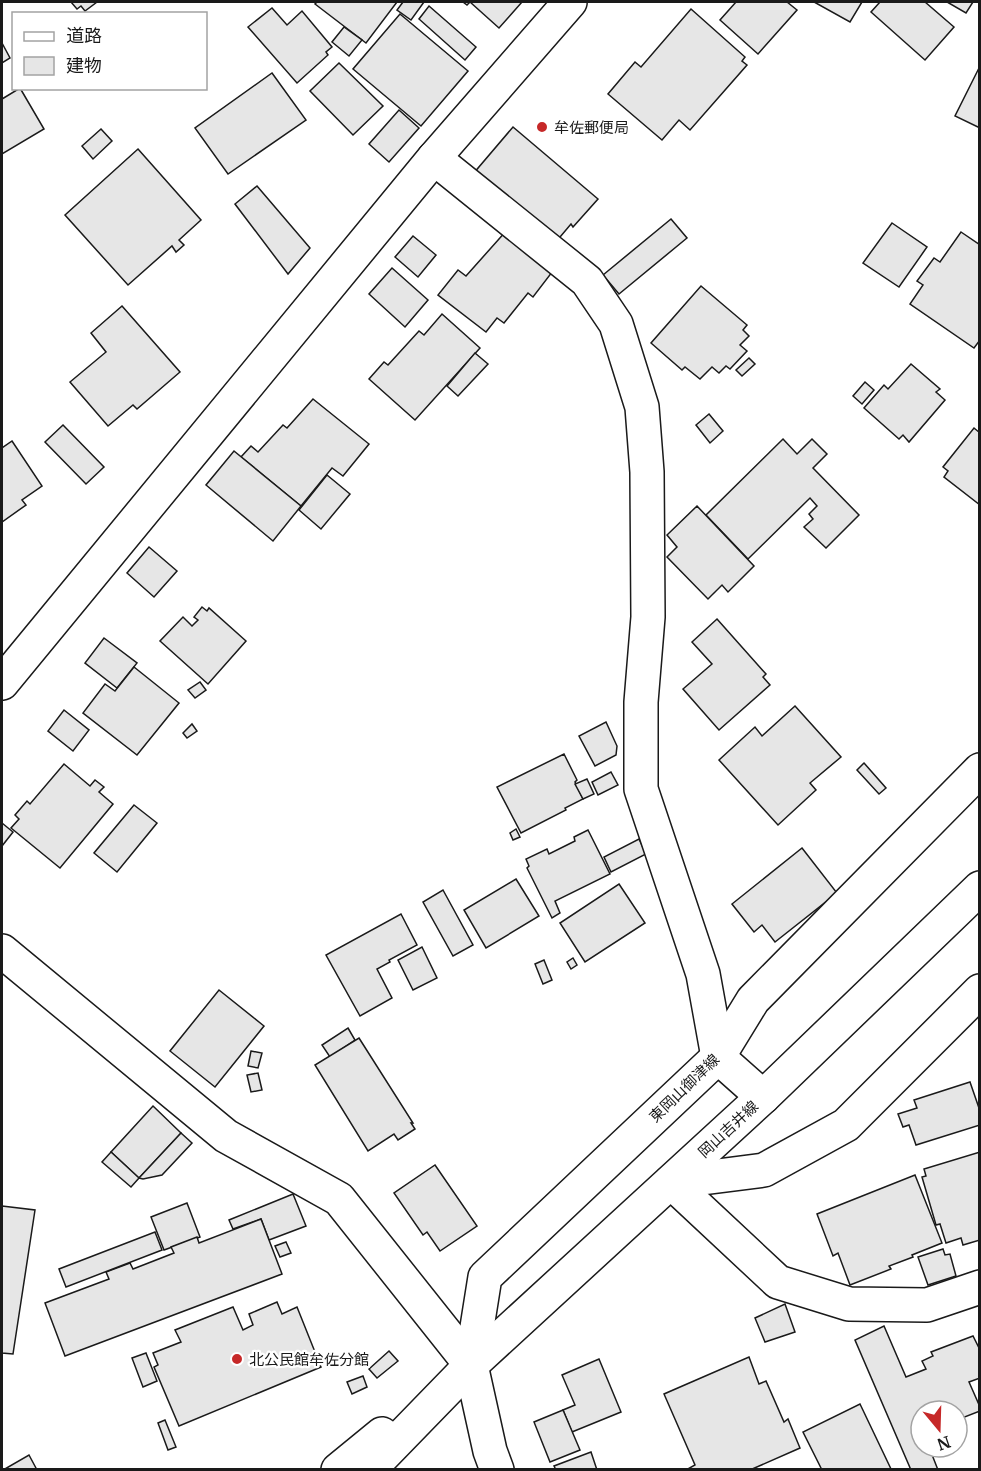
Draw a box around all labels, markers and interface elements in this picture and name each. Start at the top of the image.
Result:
legend [12,12,207,90]
text: 道路 [66,24,102,47]
text: 建物 [66,54,102,77]
place label: 牟佐郵便局 [554,118,629,137]
marker: 牟佐郵便局 [535,120,549,134]
street label: 東岡山御津線 [645,1050,723,1126]
street label: 岡山吉井線 [694,1096,762,1162]
place label: 北公民館牟佐分館 [249,1350,369,1369]
marker: 北公民館牟佐分館 [230,1352,244,1366]
north arrow [909,1399,969,1459]
text: N [934,1432,953,1455]

